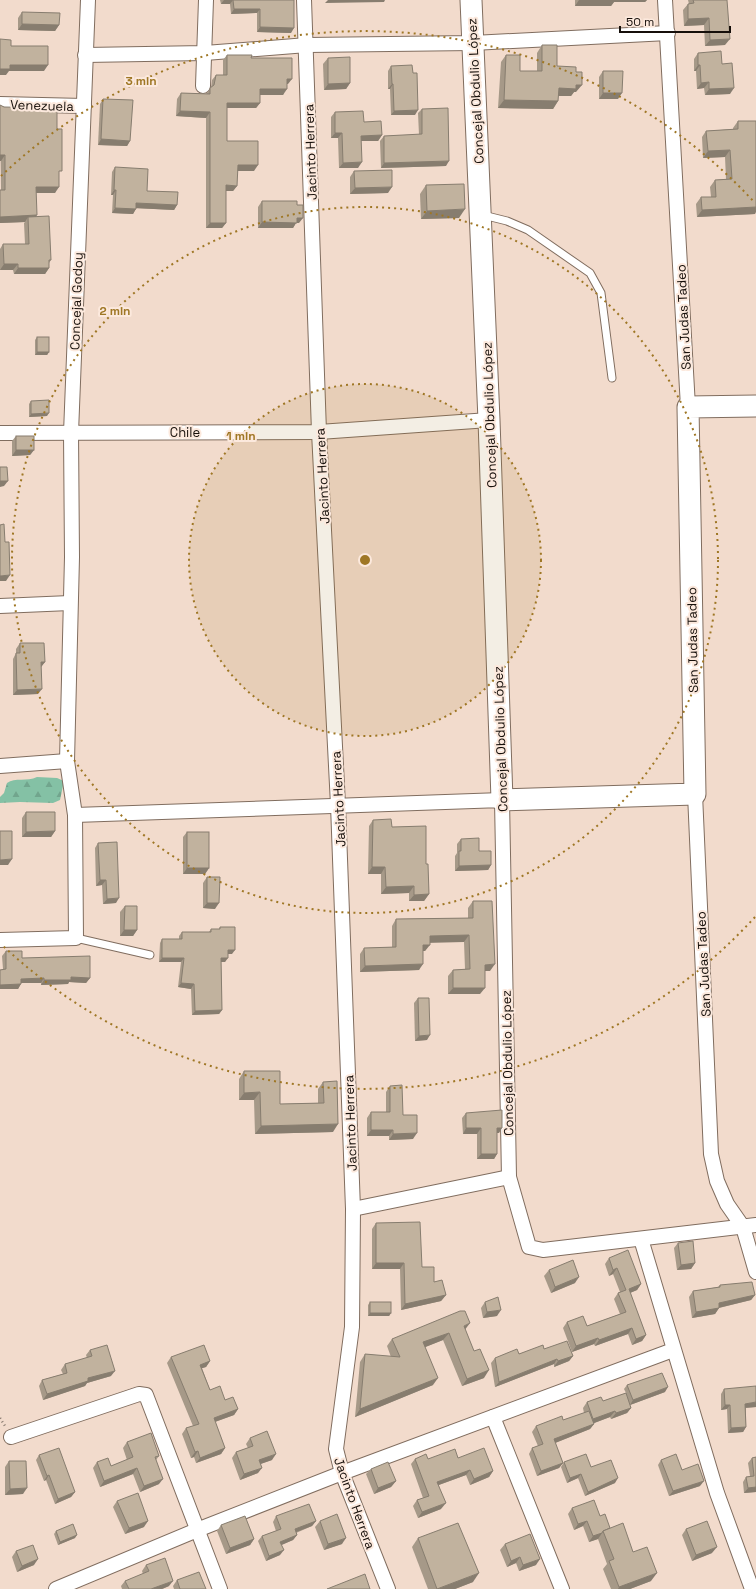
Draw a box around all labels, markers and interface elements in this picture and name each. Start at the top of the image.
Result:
scale bar [620,8,730,34]
text: 50 m [626,14,654,30]
street label: Concejal Obdulio López [463,17,488,164]
text: 3 min [125,73,157,89]
street label: Venezuela [10,96,75,115]
street label: Jacinto Herrera [300,103,321,200]
street label: Concejal Godoy [66,252,87,350]
street label: San Judas Tadeo [672,264,695,370]
text: 2 min [99,303,131,319]
street label: Concejal Obdulio López [478,342,501,488]
street label: Chile [170,424,200,441]
street label: Jacinto Herrera [311,427,334,524]
text: 1 min [226,428,256,444]
centre of rings [358,553,372,567]
street label: San Judas Tadeo [683,587,702,693]
street label: Concejal Obdulio López [489,666,512,812]
street label: Jacinto Herrera [327,750,350,847]
street label: San Judas Tadeo [692,911,715,1017]
street label: Concejal Obdulio López [498,990,517,1136]
street label: Jacinto Herrera [340,1074,361,1171]
street label: Jacinto Herrera [330,1455,379,1552]

